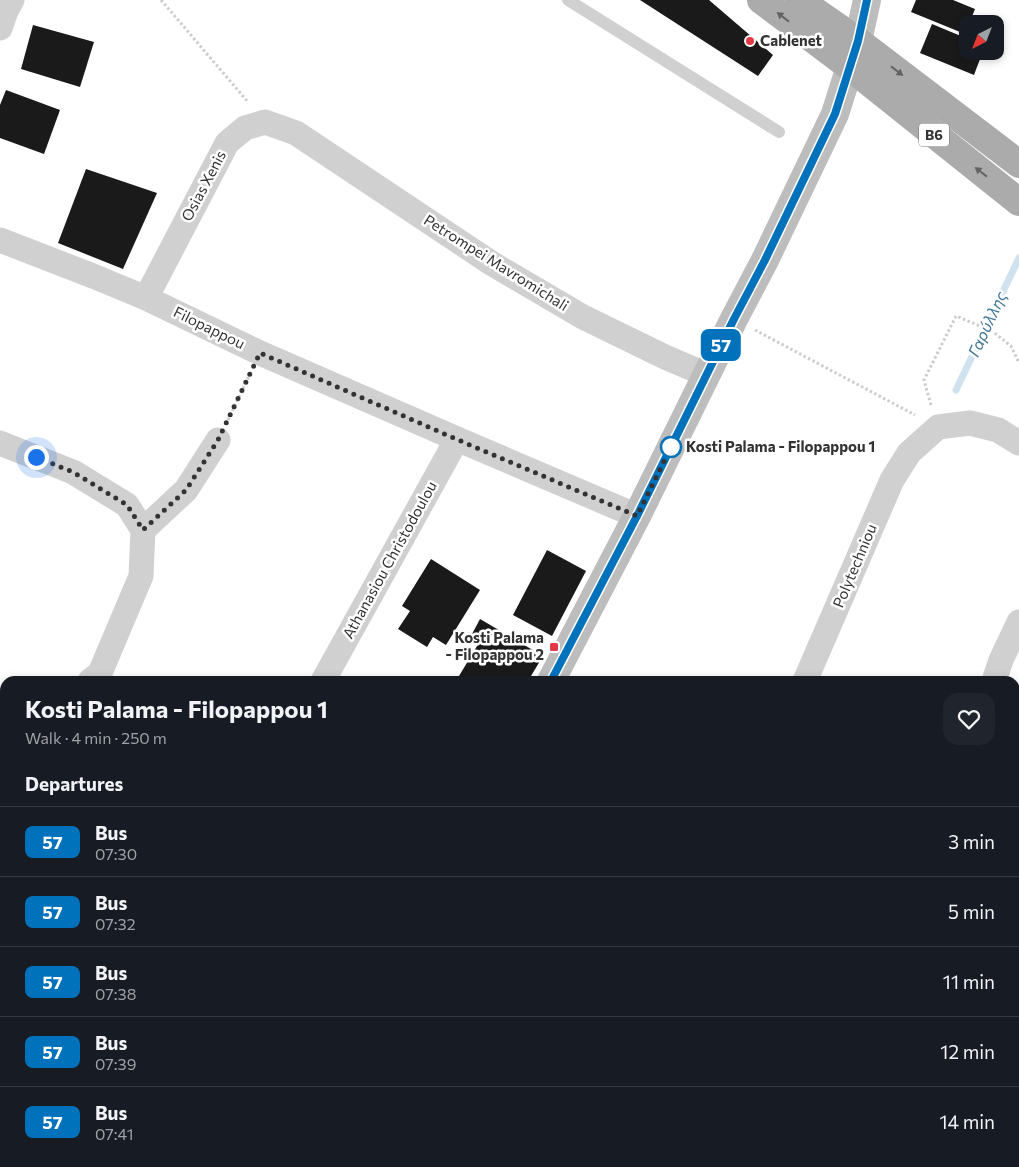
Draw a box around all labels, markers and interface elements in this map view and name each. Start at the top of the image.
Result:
one-way arrow [776,12,790,22]
north arrow [959,15,1004,60]
map controls [959,15,1004,60]
place label: Cablenet [760,31,822,49]
marker: Cablenet [744,35,756,47]
one-way arrow [890,65,903,76]
road number: B6 [919,124,949,146]
street label: Osias Xenis [177,147,229,224]
one-way arrow [975,166,988,177]
street label: Petrompei Mavromichali [421,210,572,314]
water label: Γαρύλλης [963,288,1010,359]
street label: Filopappou [171,302,248,352]
line badge: 57 [698,329,744,361]
text: 57 [711,334,731,356]
marker: Kosti Palama - Filopappou 1 [660,436,682,458]
place label: Kosti Palama - Filopappou 1 [686,437,875,455]
your location [24,445,49,470]
street label: Athanasiou Christodoulou [338,478,440,641]
street label: Polytechniou [828,521,880,610]
place label: Kosti Palama - Filopappou 2 [445,628,544,663]
marker: Kosti Palama - Filopappou 2 [548,641,560,653]
button: heart [943,693,995,745]
text: Kosti Palama - Filopappou 1 [25,694,328,723]
text: Walk · 4 min · 250 m [25,728,167,747]
text: Departures [25,772,123,795]
text: Bus [95,821,127,844]
text: 3 min [948,830,995,853]
text: 57 [42,831,63,853]
text: 07:30 [95,844,137,863]
text: Bus [95,891,127,914]
text: 5 min [948,900,995,923]
text: 57 [42,901,63,923]
text: 07:32 [95,914,136,933]
text: Bus [95,961,127,984]
text: 11 min [943,970,995,993]
text: 57 [42,971,63,993]
text: 07:38 [95,984,136,1003]
text: Bus [95,1031,127,1054]
text: 12 min [940,1040,995,1063]
text: 57 [42,1041,63,1063]
text: 07:39 [95,1054,136,1073]
text: Bus [95,1101,127,1124]
text: 14 min [939,1110,995,1133]
text: 57 [42,1111,63,1133]
text: 07:41 [95,1124,134,1143]

